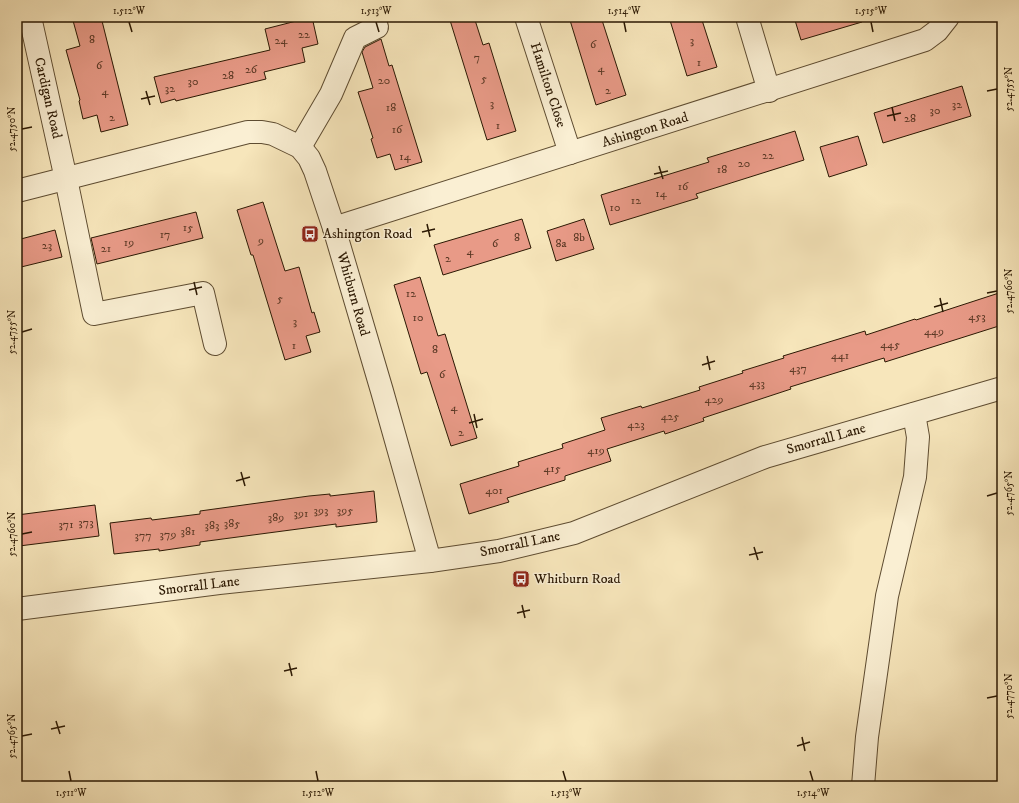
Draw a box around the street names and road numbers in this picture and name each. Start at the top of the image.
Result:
street label: Hamilton Close [526,40,570,130]
street label: Cardigan Road [30,55,66,141]
street label: Ashington Road [600,108,690,152]
street label: Whitburn Road [332,249,374,338]
street label: Smorrall Lane [784,419,868,459]
street label: Smorrall Lane [478,527,562,561]
street label: Smorrall Lane [157,572,241,600]

